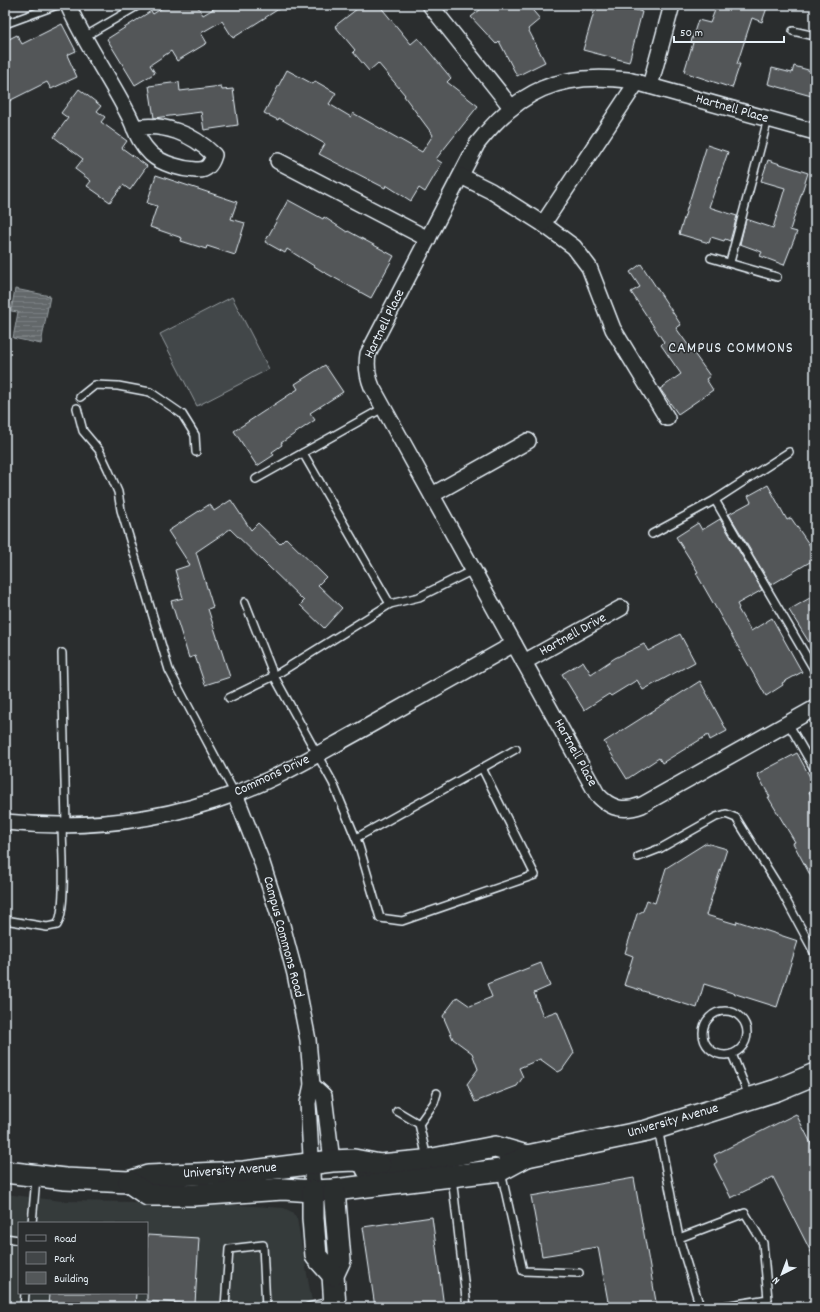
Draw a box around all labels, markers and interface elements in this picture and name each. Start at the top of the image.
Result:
scale bar [674,18,784,44]
text: 50 m [680,25,703,42]
street label: Hartnell Place [693,89,771,129]
street label: Hartnell Place [360,286,410,362]
district label: CAMPUS COMMONS [668,337,794,360]
street label: Hartnell Drive [536,608,610,662]
street label: Hartnell Place [548,716,602,790]
street label: Commons Drive [231,750,313,802]
street label: Campus Commons Road [257,874,309,1000]
street label: University Avenue [625,1098,721,1144]
street label: University Avenue [183,1158,277,1184]
legend [18,1222,148,1294]
text: Road [54,1231,76,1248]
text: Park [54,1251,75,1268]
north arrow [762,1254,802,1294]
text: Building [54,1271,89,1288]
text: N [769,1272,784,1288]

